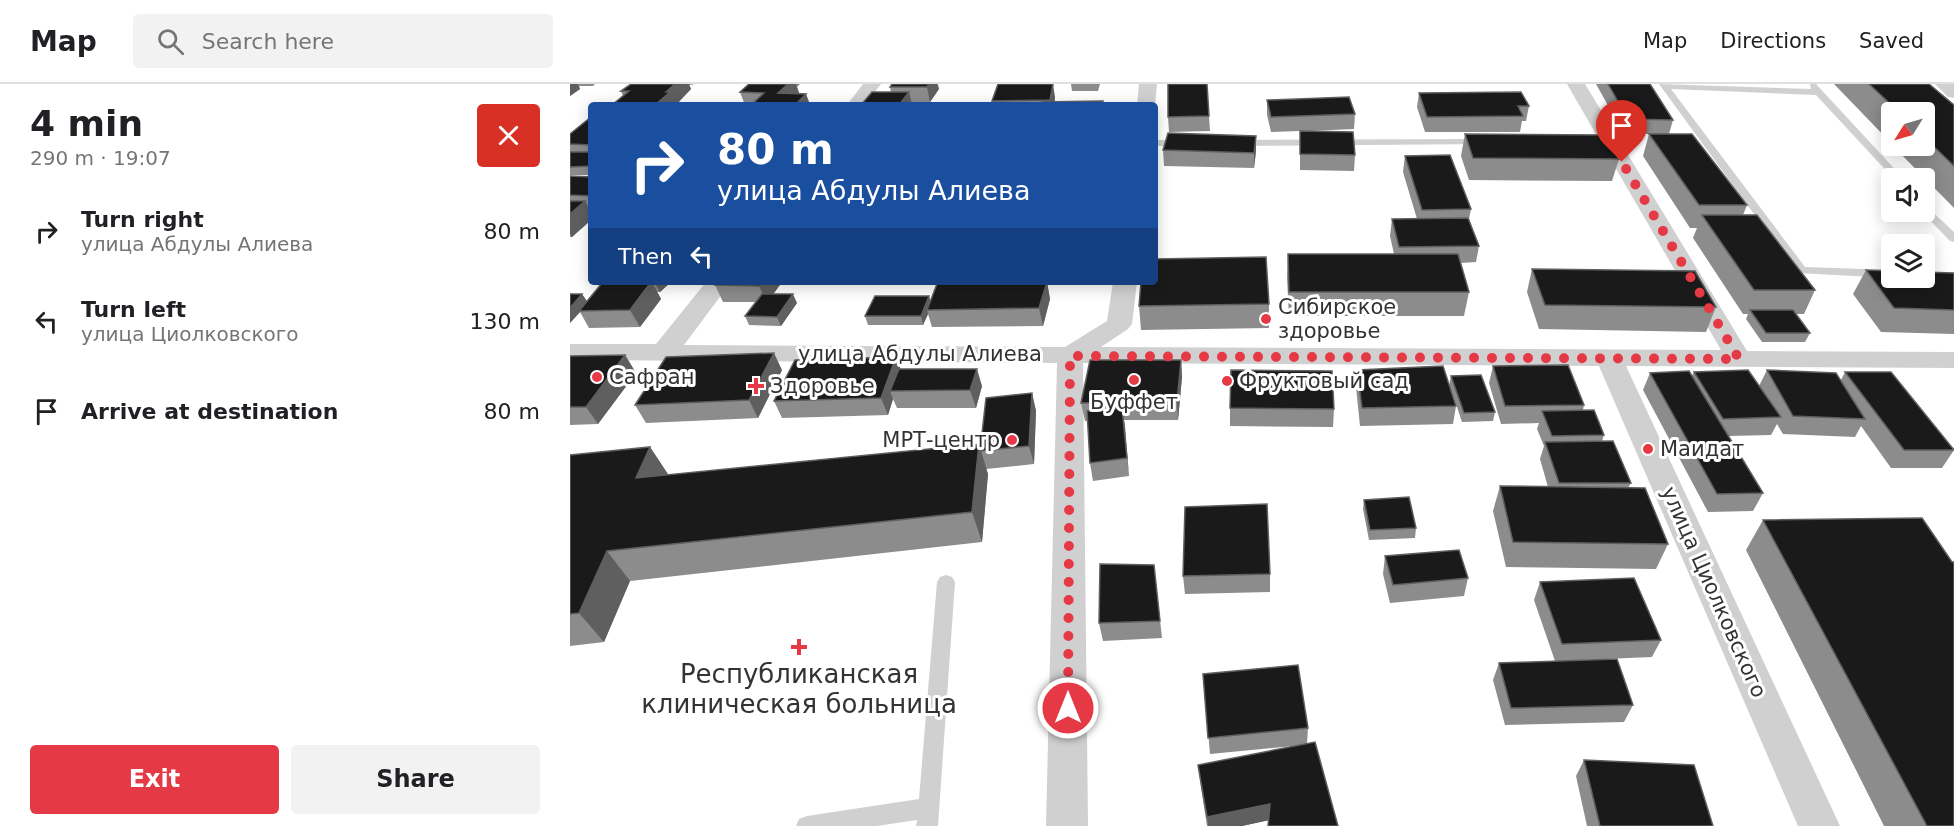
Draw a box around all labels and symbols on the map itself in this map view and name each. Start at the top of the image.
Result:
pin [1596,100,1647,162]
north arrow [1881,102,1935,156]
place label: Сибирское здоровье [1278,295,1396,343]
marker: Сибирское здоровье [1259,312,1273,326]
street label: улица Абдулы Алиева [798,342,1042,366]
place label: Сафран [609,365,694,389]
place label: Фруктовый сад [1239,369,1409,393]
marker: Сафран [590,370,604,384]
marker: Буффет [1127,373,1141,387]
place label: Здоровье [770,374,875,398]
marker: Фруктовый сад [1220,374,1234,388]
marker: Здоровье [747,377,765,395]
place label: Буффет [1090,390,1178,414]
place label: МРТ-центр [882,428,1000,452]
marker: МРТ-центр [1005,433,1019,447]
place label: Маидат [1660,437,1744,461]
marker: Маидат [1641,442,1655,456]
street label: улица Циолковского [1657,483,1771,701]
marker: Республиканская клиническая больница [790,638,808,656]
place label: Республиканская клиническая больница [641,659,957,719]
position arrow [1036,676,1100,740]

